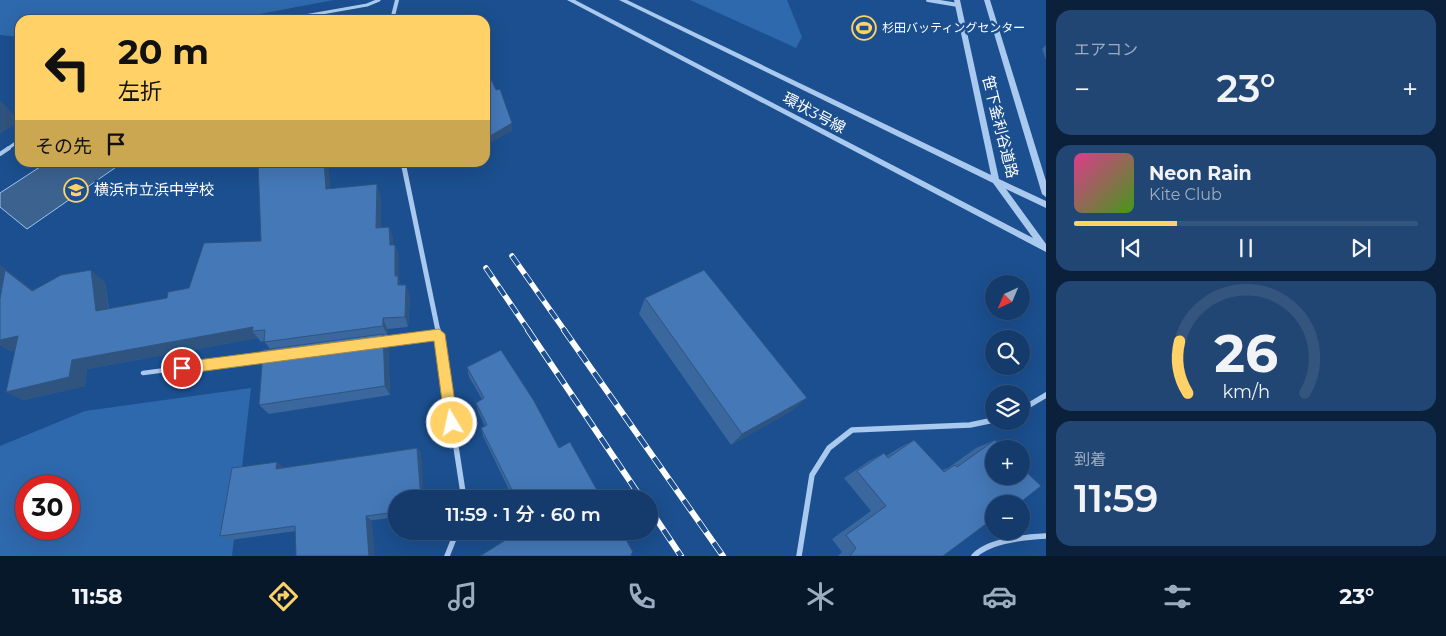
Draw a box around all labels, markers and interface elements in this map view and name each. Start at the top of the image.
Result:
sports icon: 杉田バッティングセンター [851,15,877,41]
place label: 杉田バッティングセンター [882,20,1025,35]
text: 20 m [118,30,209,73]
icon: left [35,35,100,100]
text: エアコン [1074,40,1138,59]
text: 23° [1216,65,1276,112]
text: − [1074,72,1090,106]
text: + [1402,72,1418,106]
street label: 笹下釜利谷道路 [979,74,1022,180]
text: 左折 [118,78,162,105]
street label: 環状3号線 [780,88,849,137]
icon: arrive [102,130,130,158]
text: その先 [35,135,92,158]
text: Neon Rain [1149,162,1252,185]
school or university icon: 横浜市立浜中学校 [63,177,89,203]
place label: 横浜市立浜中学校 [94,180,214,199]
text: Kite Club [1149,185,1222,204]
icon: previous [1117,234,1145,262]
icon: pause [1232,234,1260,262]
icon: next [1347,234,1375,262]
north arrow [985,275,1030,320]
map controls [985,275,1030,540]
text: 26 [1214,322,1278,385]
button: search [985,330,1030,375]
pin [161,347,203,389]
icon: arrive [168,354,196,382]
text: km/h [1222,381,1270,402]
button: layers [985,385,1030,430]
position arrow [425,396,477,448]
button: + [985,440,1030,485]
text: 到着 [1074,450,1106,469]
speed limit sign: 30 [15,475,80,540]
text: 11:59 [1074,475,1158,522]
button: − [985,495,1030,540]
text: 11:59 · 1 分 · 60 m [445,503,601,526]
icon: directions [266,579,301,614]
icon: music [445,579,480,614]
icon: phone [624,579,659,614]
icon: climate [803,579,838,614]
icon: car [982,579,1017,614]
icon: filters [1160,579,1195,614]
text: 11:58 [72,583,123,610]
text: 23° [1339,583,1374,610]

